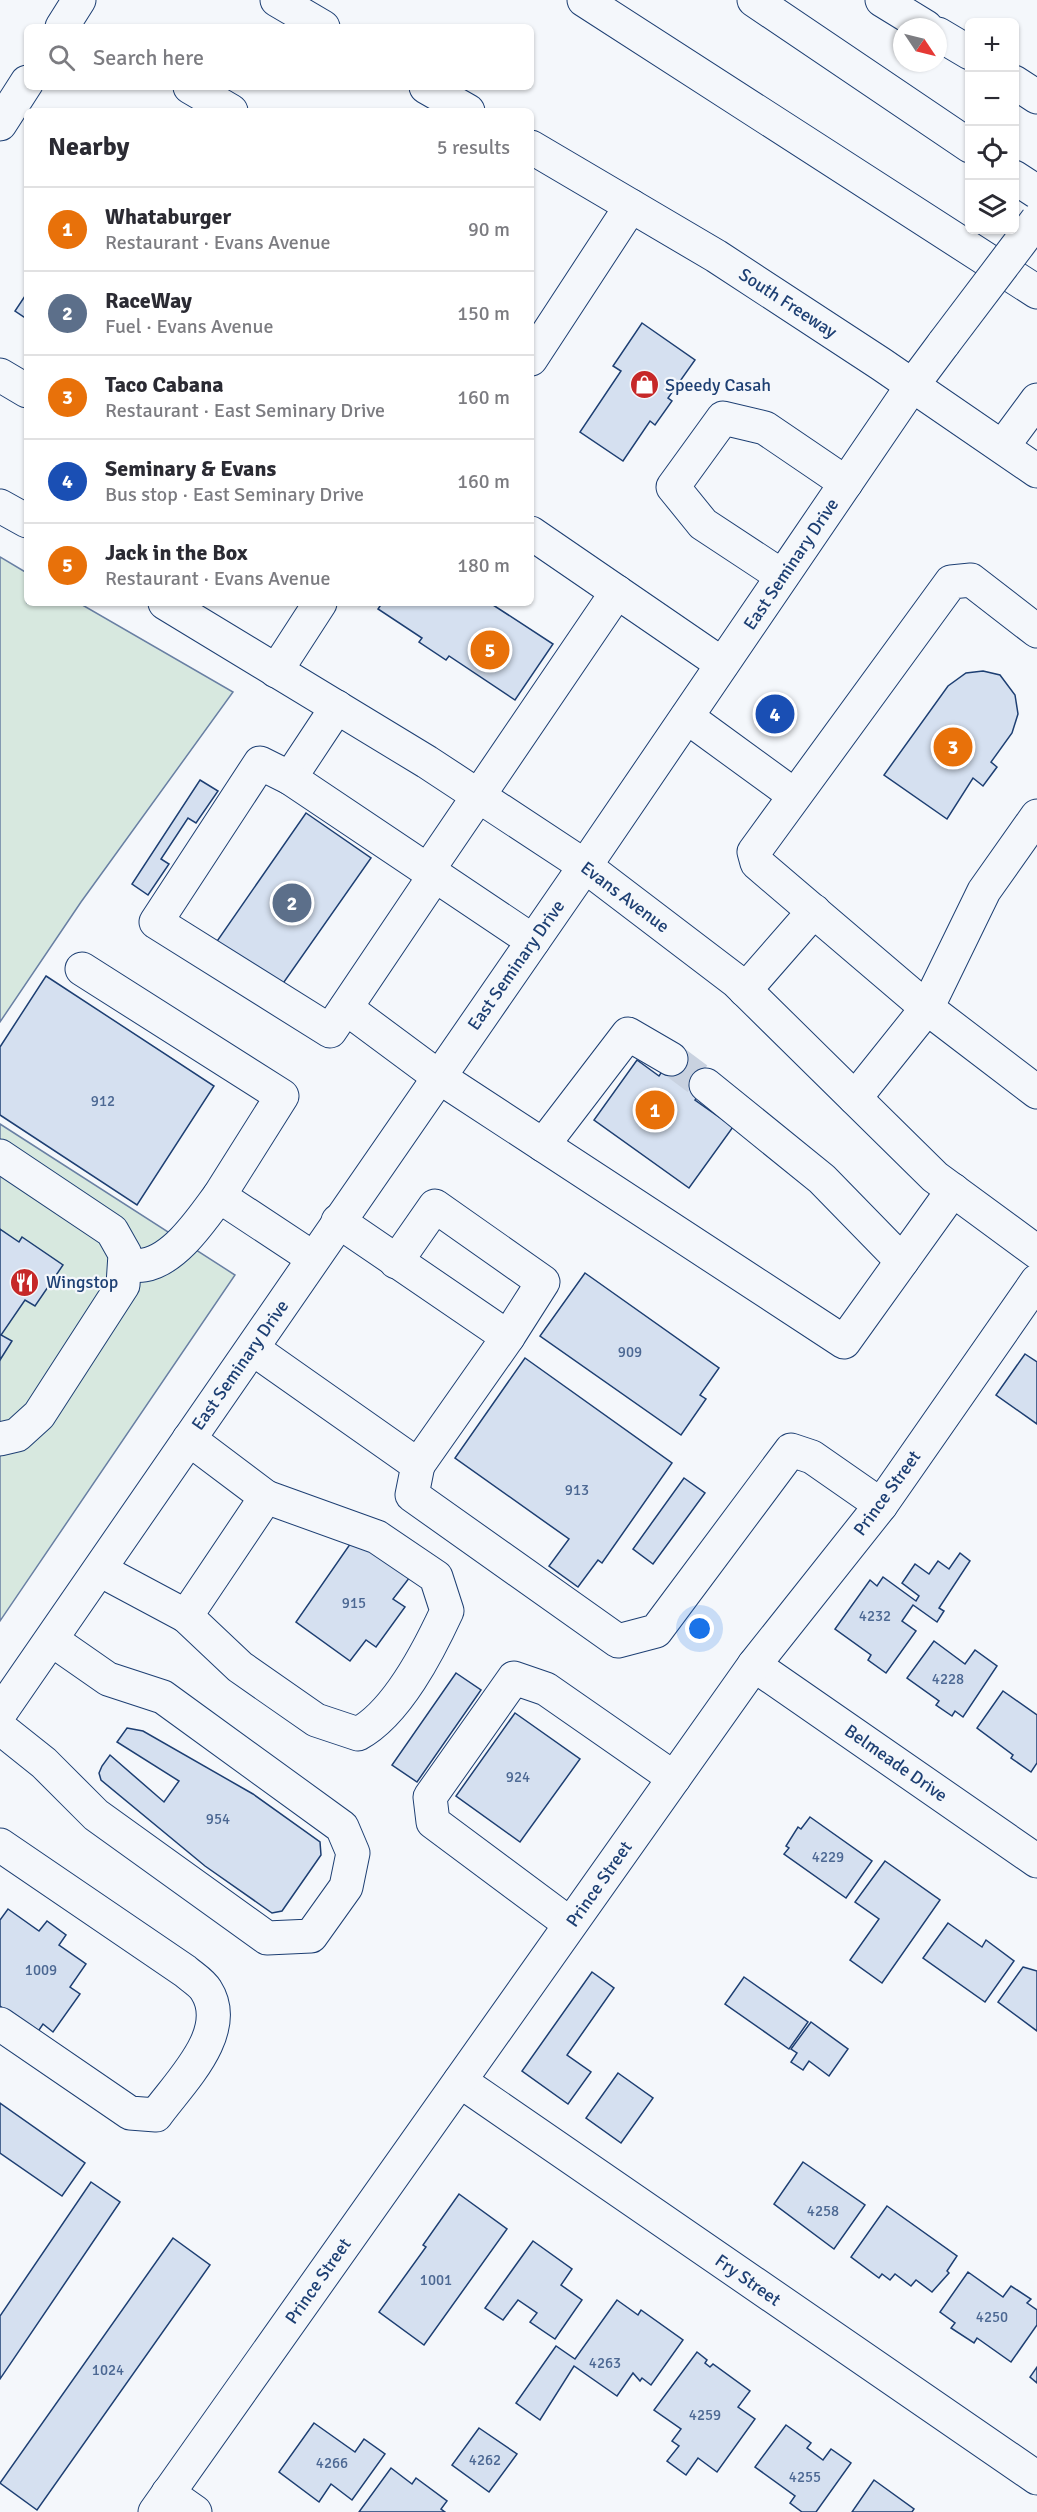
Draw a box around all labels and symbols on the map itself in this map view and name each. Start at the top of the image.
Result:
north arrow [893,18,947,72]
street label: South Freeway [735,263,842,343]
shop icon: Speedy Casah [628,369,660,401]
place label: Speedy Casah [665,374,771,396]
street label: East Seminary Drive [739,494,843,634]
pin: 5 [470,628,510,672]
pin: 4 [756,692,794,736]
pin: 3 [934,724,972,770]
street label: Evans Avenue [576,857,674,937]
pin: 2 [272,880,312,926]
street label: East Seminary Drive [463,896,569,1034]
pin: 1 [636,1088,674,1132]
house number: 912 [91,1092,115,1110]
restaurant icon: Wingstop [9,1266,41,1298]
place label: Wingstop [46,1271,118,1293]
street label: East Seminary Drive [187,1296,293,1434]
house number: 909 [618,1343,642,1361]
street label: Prince Street [849,1446,925,1540]
house number: 913 [565,1481,589,1499]
house number: 915 [342,1594,366,1612]
house number: 4232 [859,1607,891,1625]
your location [685,1614,714,1643]
house number: 4228 [932,1670,964,1688]
street label: Belmeade Drive [840,1719,952,1807]
house number: 924 [506,1768,530,1786]
house number: 954 [206,1810,230,1828]
street label: Prince Street [561,1837,637,1931]
house number: 4229 [812,1848,844,1866]
house number: 1009 [25,1961,57,1979]
house number: 4258 [807,2202,839,2220]
street label: Prince Street [280,2234,356,2328]
street label: Fry Street [711,2249,785,2311]
house number: 1001 [420,2271,452,2289]
house number: 4250 [976,2308,1008,2326]
house number: 4263 [589,2354,621,2372]
house number: 1024 [92,2361,124,2379]
house number: 4259 [689,2406,721,2424]
house number: 4262 [469,2451,501,2469]
house number: 4266 [316,2454,348,2472]
house number: 4255 [789,2468,821,2486]

